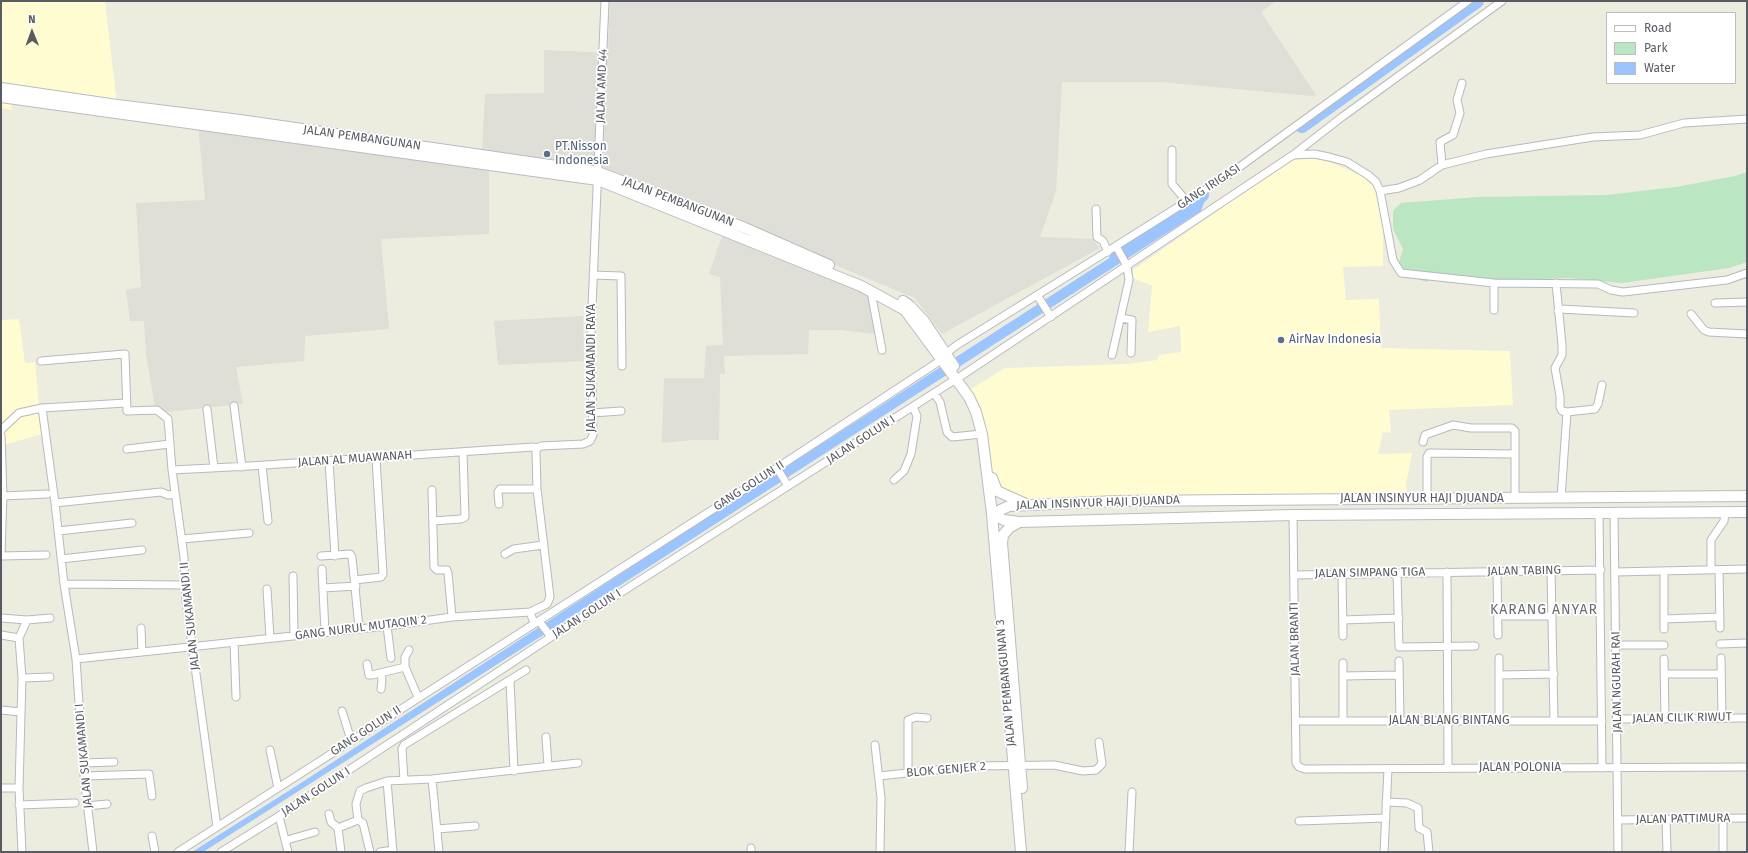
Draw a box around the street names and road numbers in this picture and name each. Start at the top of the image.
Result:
street label: JALAN AMD 44 [594,48,610,124]
street label: JALAN PEMBANGUNAN [302,123,422,153]
street label: GANG IRIGASI [1175,161,1243,213]
street label: JALAN PEMBANGUNAN [620,174,736,230]
street label: JALAN SUKAMANDI RAYA [585,304,599,432]
street label: JALAN GOLUN I [824,412,898,468]
street label: JALAN AL MUAWANAH [297,448,413,470]
street label: GANG GOLUN II [711,458,787,514]
street label: JALAN INSINYUR HAJI DJUANDA [1340,492,1504,506]
street label: JALAN INSINYUR HAJI DJUANDA [1016,493,1180,513]
street label: JALAN SUKAMANDI II [177,561,203,671]
street label: JALAN TABING [1487,563,1561,579]
street label: JALAN SIMPANG TIGA [1315,565,1425,581]
street label: JALAN GOLUN I [550,586,624,642]
street label: JALAN BRANTI [1287,602,1303,676]
street label: GANG NURUL MUTAQIN 2 [294,613,428,643]
street label: JALAN PEMBANGUNAN 3 [993,619,1019,747]
street label: JALAN NGURAH RAI [1609,631,1625,733]
street label: JALAN SUKAMANDI I [72,703,96,809]
street label: GANG GOLUN II [328,703,404,759]
street label: JALAN CILIK RIWUT [1632,710,1732,726]
street label: JALAN BLANG BINTANG [1388,714,1510,728]
street label: BLOK GENJER 2 [906,759,986,781]
street label: JALAN POLONIA [1479,761,1561,775]
street label: JALAN GOLUN I [279,764,353,820]
street label: JALAN PATTIMURA [1636,811,1730,827]

